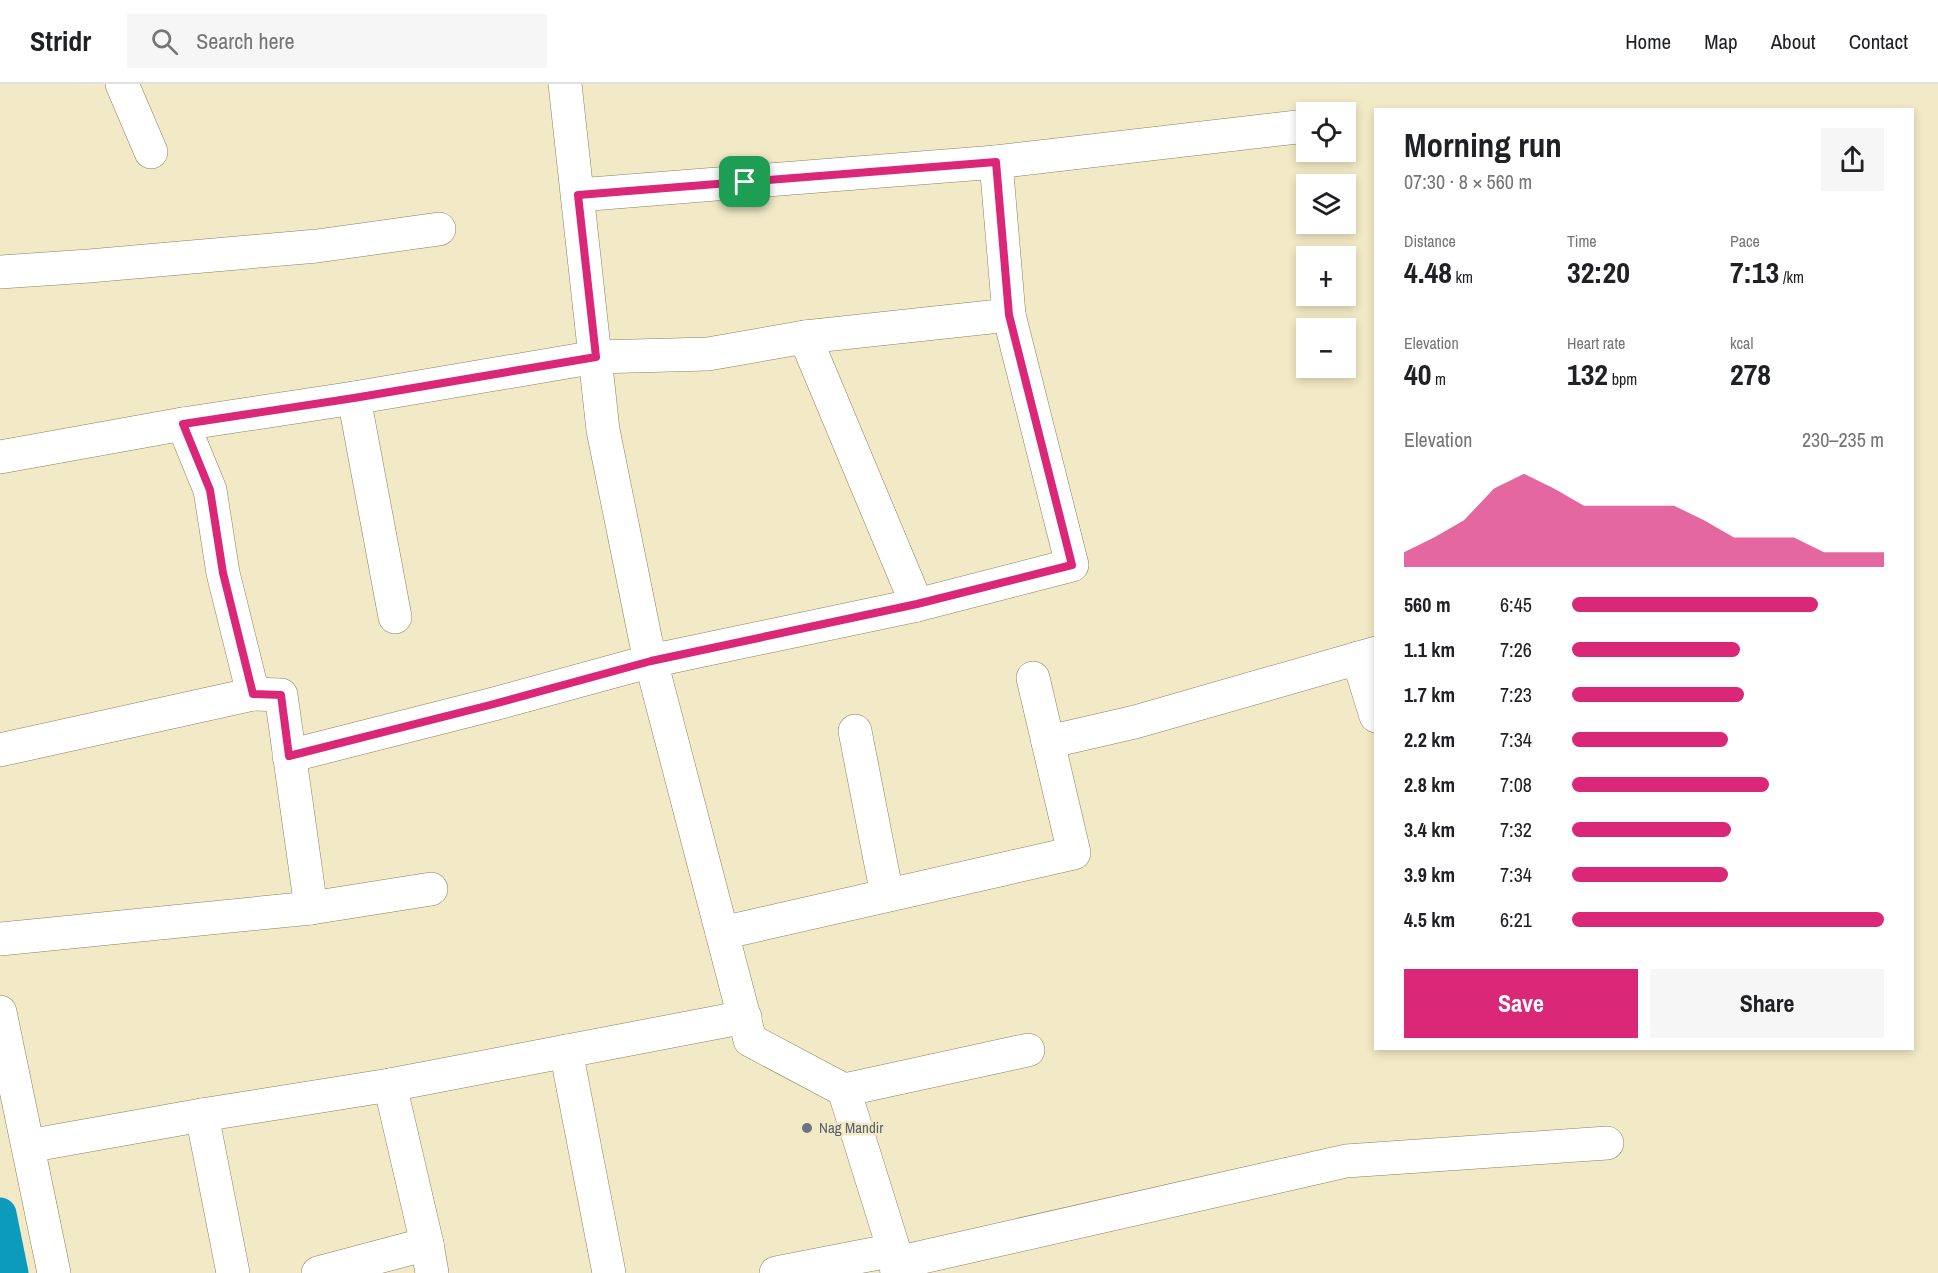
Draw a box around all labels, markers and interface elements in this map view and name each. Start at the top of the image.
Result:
search box [127,14,547,68]
text: Stridr [30,22,91,60]
icon: search [148,25,181,58]
text: Search here [196,26,295,56]
text: Home [1625,27,1671,56]
text: Map [1704,27,1738,56]
text: About [1771,27,1816,56]
text: Contact [1849,27,1908,56]
map controls [1296,102,1356,378]
button: locate [1296,102,1356,162]
text: Morning run [1404,123,1562,167]
button: share [1821,128,1884,191]
pin [719,156,770,207]
icon: arrive [728,165,761,198]
text: 07:30 · 8 × 560 m [1404,168,1532,195]
button: layers [1296,174,1356,234]
text: Distance [1404,230,1456,252]
text: Time [1567,230,1597,252]
text: Pace [1730,230,1760,252]
button: + [1296,246,1356,306]
text: 4.48 [1404,252,1452,292]
text: 32:20 [1567,252,1630,292]
text: 7:13 [1730,252,1779,292]
text: km [1452,266,1473,288]
text: /km [1779,266,1804,288]
button: − [1296,318,1356,378]
text: Elevation [1404,332,1459,354]
text: Heart rate [1567,332,1625,354]
text: kcal [1730,332,1753,354]
text: 40 [1404,354,1431,394]
text: 132 [1567,354,1608,394]
text: 278 [1730,354,1771,394]
text: m [1431,368,1446,390]
text: bpm [1608,368,1637,390]
text: Elevation [1404,426,1472,453]
text: 230–235 m [1802,426,1884,453]
text: 560 m [1404,591,1451,618]
text: 6:45 [1500,591,1532,618]
text: 1.1 km [1404,636,1455,663]
text: 7:26 [1500,636,1532,663]
text: 1.7 km [1404,681,1455,708]
text: 7:23 [1500,681,1532,708]
text: 2.2 km [1404,726,1455,753]
text: 7:34 [1500,726,1532,753]
text: 2.8 km [1404,771,1455,798]
text: 7:08 [1500,771,1532,798]
text: 3.4 km [1404,816,1455,843]
text: 7:32 [1500,816,1532,843]
text: 3.9 km [1404,861,1455,888]
text: 7:34 [1500,861,1532,888]
text: 4.5 km [1404,906,1455,933]
text: 6:21 [1500,906,1532,933]
button: Save [1404,969,1638,1038]
button: Share [1650,969,1884,1038]
place label: Nag Mandir [819,1117,883,1138]
marker: Nag Mandir [800,1121,814,1135]

